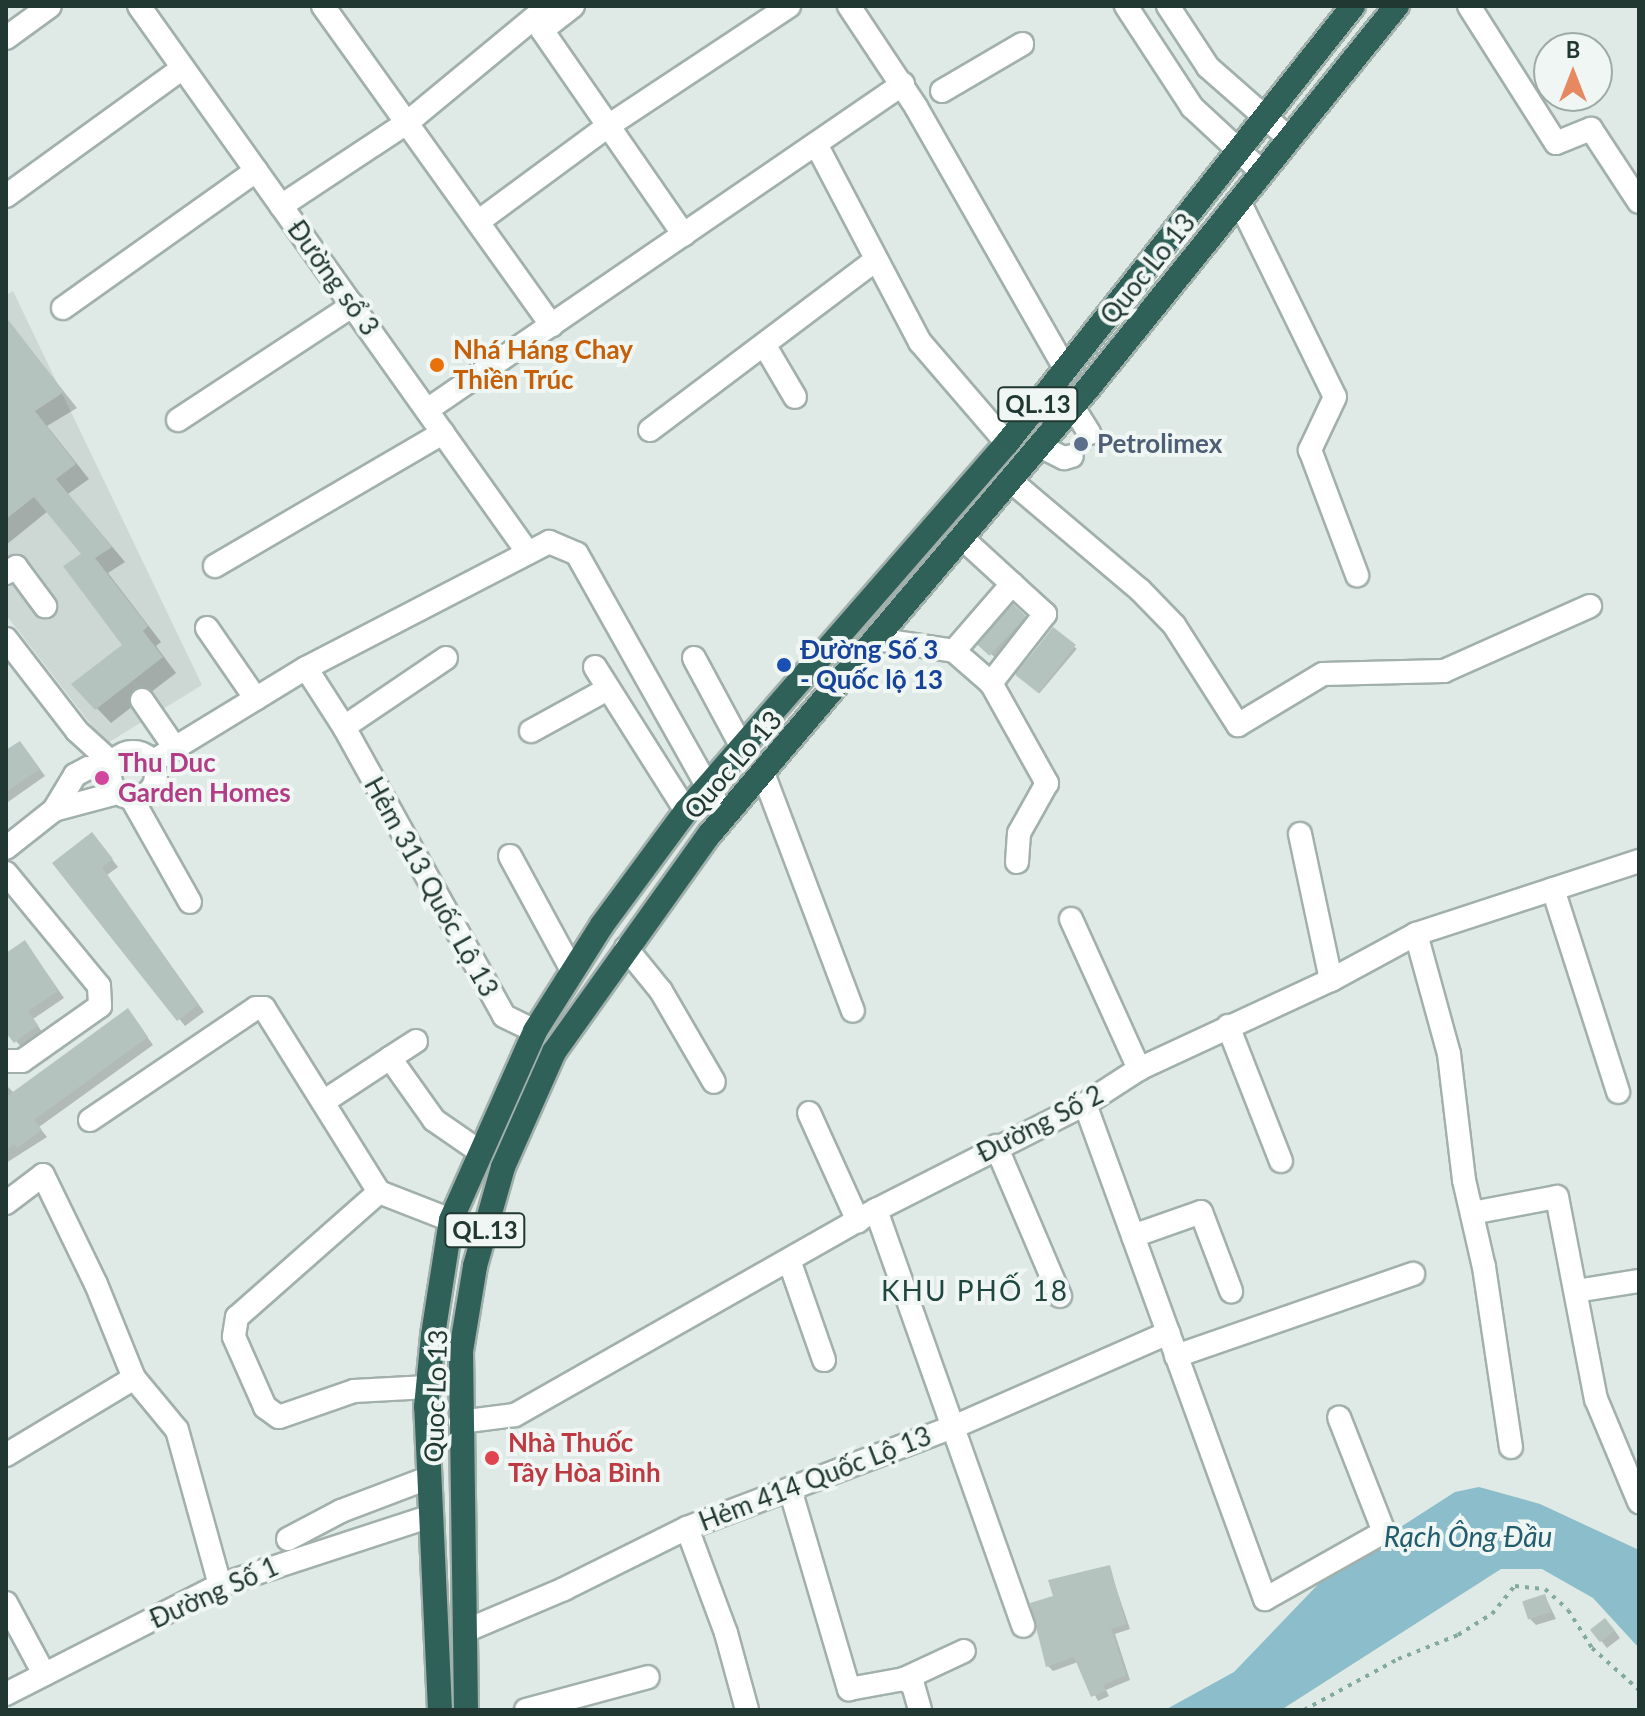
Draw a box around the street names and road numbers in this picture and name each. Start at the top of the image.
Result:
street label: Quoc Lo 13 [1094,208,1202,330]
street label: Đường sổ 3 [281,214,385,342]
road number: QL.13 [996,384,1080,424]
street label: Quoc Lo 13 [678,705,788,825]
street label: Hẻm 313 Quốc Lộ 13 [358,772,504,1002]
street label: Đường Số 2 [972,1079,1108,1169]
road number: QL.13 [443,1210,527,1250]
street label: Quoc Lo 13 [418,1329,454,1463]
street label: Hẻm 414 Quốc Lộ 13 [695,1420,935,1538]
street label: Đường Số 1 [145,1551,283,1635]

